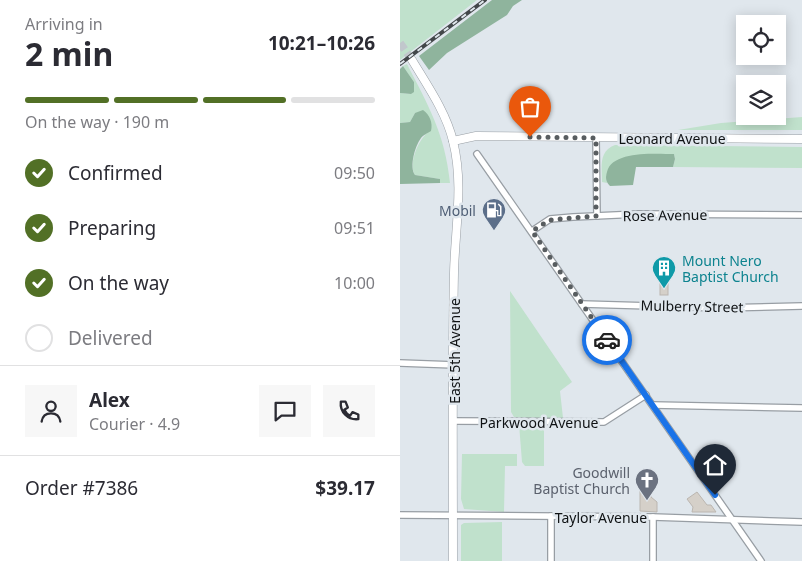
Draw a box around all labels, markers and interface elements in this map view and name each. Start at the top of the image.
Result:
text: Arriving in [25,13,103,35]
map controls [736,15,786,125]
button: locate [736,15,786,65]
text: 10:21–10:26 [268,30,375,56]
text: 2 min [25,32,113,75]
button: layers [736,75,786,125]
pin [509,86,551,137]
icon: bag [516,93,544,121]
text: On the way · 190 m [25,111,169,133]
street label: Leonard Avenue [618,129,726,148]
icon: check [25,159,53,187]
text: Confirmed [68,160,163,186]
text: 09:50 [334,162,375,184]
fuel station icon: Mobil [481,197,507,231]
place label: Mobil [439,201,476,220]
street label: Rose Avenue [623,205,708,225]
icon: check [25,214,53,242]
text: Preparing [68,215,156,241]
text: 09:51 [334,217,375,239]
place label: Mount Nero Baptist Church [682,251,779,286]
building icon: Mount Nero Baptist Church [651,255,677,289]
icon: check [25,269,53,297]
text: On the way [68,270,169,296]
text: 10:00 [334,272,375,294]
street label: Mulberry Street [640,296,744,316]
street label: East 5th Avenue [445,298,464,404]
courier [582,315,632,365]
text: Delivered [68,325,153,351]
icon: car [593,326,621,354]
button: person [25,385,77,437]
button: chat [259,385,311,437]
button: phone [323,385,375,437]
text: Alex [89,387,130,413]
text: Courier · 4.9 [89,413,180,435]
street label: Parkwood Avenue [480,413,599,432]
pin [694,444,736,495]
icon: home [701,451,729,479]
place label: Goodwill Baptist Church [533,463,630,498]
church icon: Goodwill Baptist Church [634,467,660,501]
text: Order #7386 [25,475,138,501]
text: $39.17 [315,475,375,501]
street label: Taylor Avenue [555,508,647,527]

